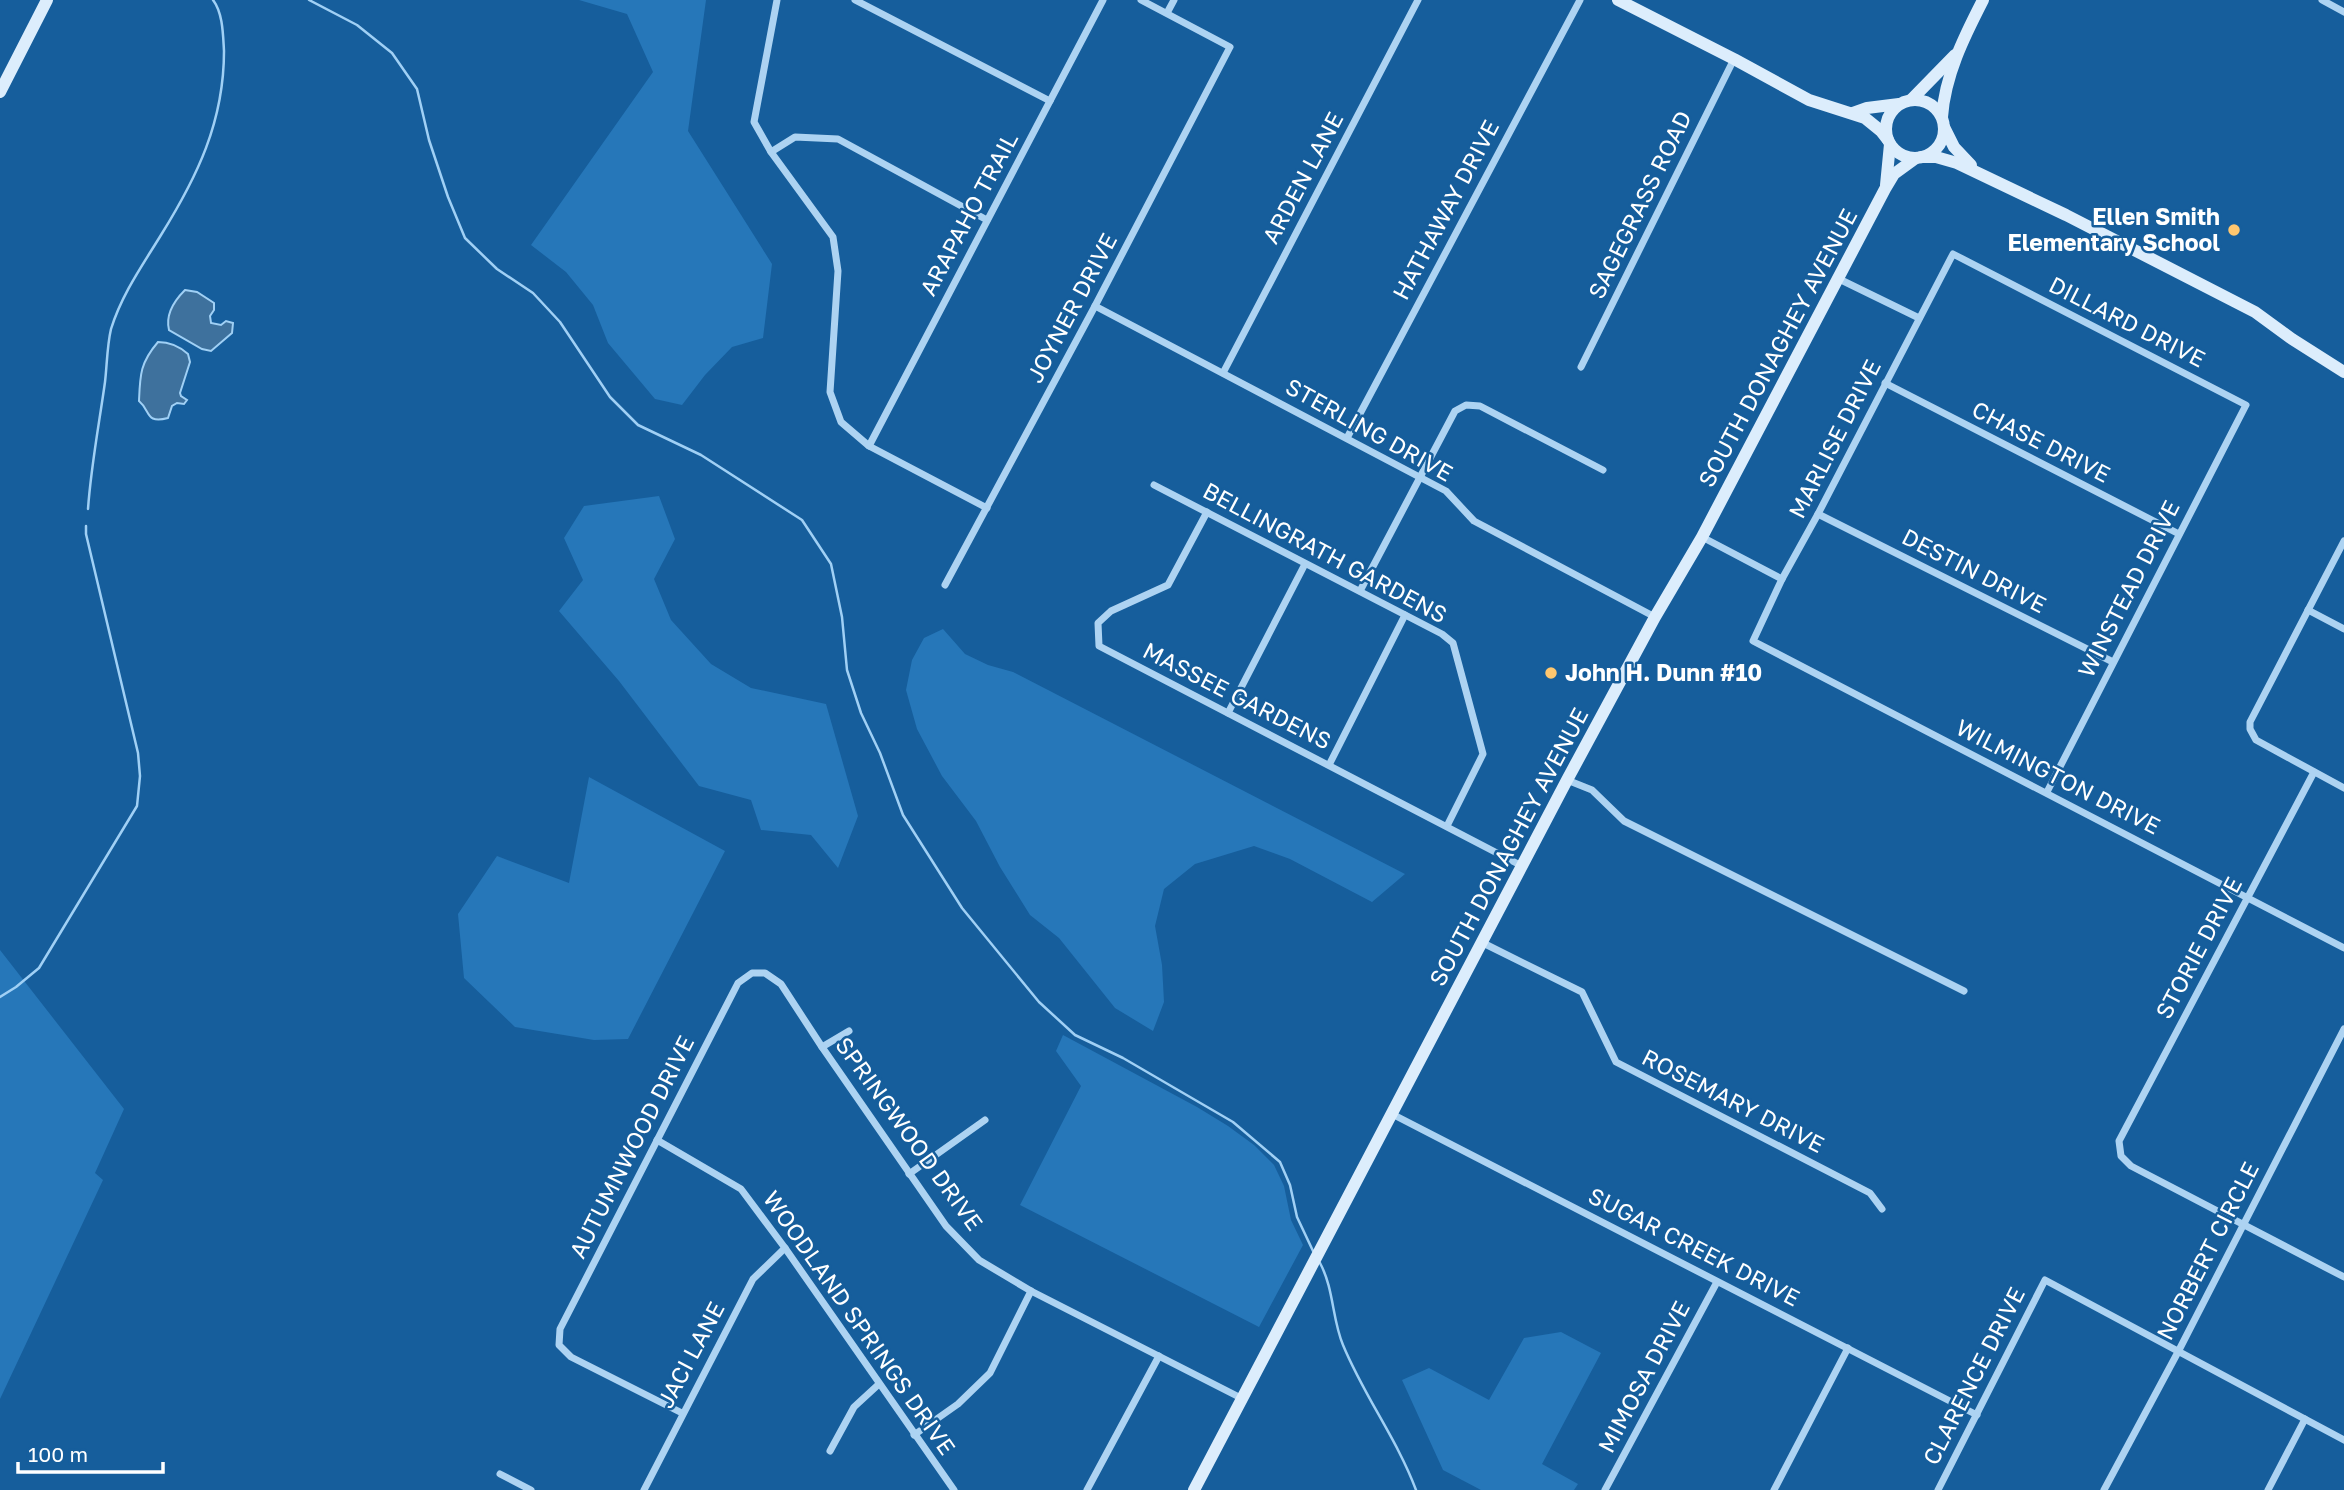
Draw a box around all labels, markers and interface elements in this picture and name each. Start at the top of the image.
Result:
street label: SAGEGRASS ROAD [1581,106,1697,303]
street label: ARDEN LANE [1256,107,1349,248]
street label: HATHAWAY DRIVE [1386,115,1504,304]
street label: ARAPAHO TRAIL [913,127,1023,300]
place label: Ellen Smith Elementary School [2007,202,2220,256]
street label: SOUTH DONAGHEY AVENUE [1692,204,1862,491]
marker: Ellen Smith Elementary School [2226,222,2242,238]
street label: JOYNER DRIVE [1020,228,1122,387]
street label: DILLARD DRIVE [2045,270,2210,373]
street label: MARLISE DRIVE [1782,355,1886,522]
street label: STERLING DRIVE [1281,372,1458,487]
street label: CHASE DRIVE [1968,394,2115,488]
street label: BELLINGRATH GARDENS [1199,476,1452,628]
street label: WINSTEAD DRIVE [2071,495,2185,682]
street label: DESTIN DRIVE [1898,522,2051,618]
street label: MASSEE GARDENS [1139,636,1336,755]
place label: John H. Dunn #10 [1565,658,1762,686]
marker: John H. Dunn #10 [1543,665,1559,681]
street label: SOUTH DONAGHEY AVENUE [1423,703,1593,990]
street label: WILMINGTON DRIVE [1952,713,2165,840]
street label: STORIE DRIVE [2149,872,2247,1023]
street label: AUTUMNWOOD DRIVE [563,1031,699,1262]
street label: SPRINGWOOD DRIVE [830,1031,989,1236]
street label: ROSEMARY DRIVE [1638,1042,1829,1158]
street label: NORBERT CIRCLE [2150,1157,2264,1344]
street label: SUGAR CREEK DRIVE [1584,1181,1805,1312]
street label: WOODLAND SPRINGS DRIVE [758,1185,962,1460]
street label: CLARENCE DRIVE [1916,1282,2030,1469]
street label: MIMOSA DRIVE [1591,1296,1695,1457]
street label: JACI LANE [650,1297,730,1412]
scale bar [18,1430,163,1474]
text: 100 m [28,1441,88,1467]

